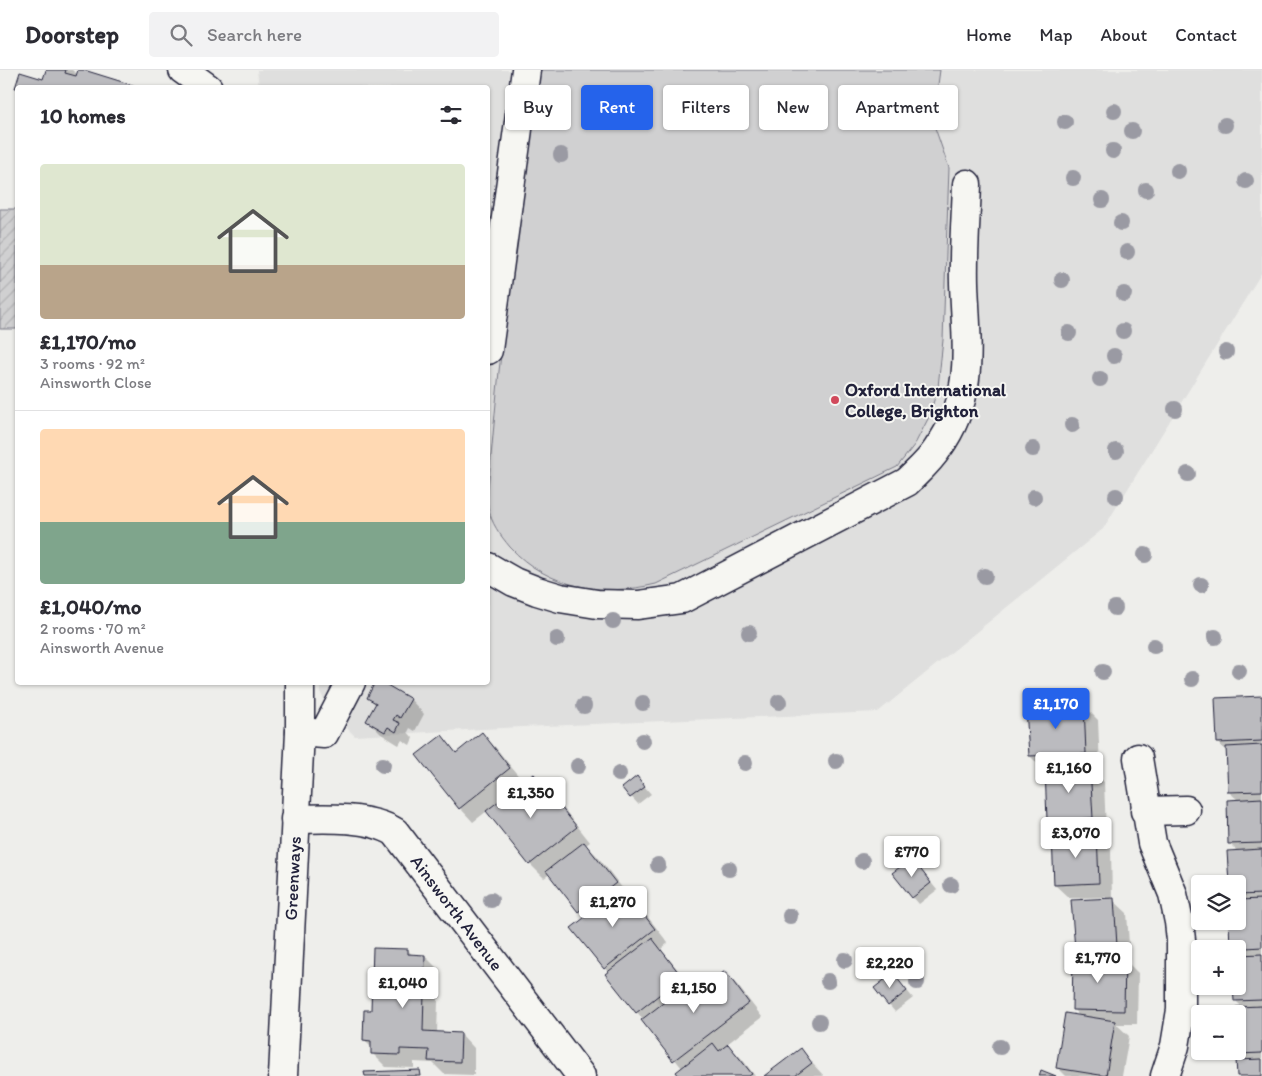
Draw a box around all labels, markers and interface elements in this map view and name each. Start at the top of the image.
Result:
search box [149,12,499,57]
text: Doorstep [25,20,119,49]
icon: search [167,21,195,49]
text: Search here [207,23,302,46]
text: Home [966,24,1012,46]
text: Map [1040,24,1073,46]
text: About [1101,24,1147,46]
text: Contact [1175,24,1237,46]
chip: Buy [505,85,571,130]
chip: Rent [581,85,653,130]
chip: Filters [663,85,749,130]
chip: New [759,85,828,130]
chip: Apartment [838,85,958,130]
icon: filters [437,101,465,129]
text: 10 homes [40,103,126,128]
icon: home [208,196,298,286]
text: £1,170/mo [40,329,136,354]
text: 3 rooms · 92 m² [40,354,145,373]
text: Ainsworth Close [40,373,152,392]
place label: Oxford International College, Brighton [845,379,1007,422]
marker: Oxford International College, Brighton [829,394,841,406]
icon: home [208,462,298,552]
text: £1,040/mo [40,594,142,619]
text: 2 rooms · 70 m² [40,619,146,638]
text: Ainsworth Avenue [40,638,164,657]
pin: £1,170 [1015,688,1097,730]
text: £1,170 [1034,694,1079,713]
pin: £1,160 [1028,752,1110,794]
text: £1,160 [1046,758,1092,777]
pin: £1,350 [490,776,572,819]
text: £1,350 [508,783,554,802]
pin: £3,070 [1035,816,1117,859]
text: £3,070 [1052,823,1100,842]
street label: Greenways [280,836,306,921]
pin: £770 [882,836,942,878]
text: £770 [895,842,929,861]
street label: Ainsworth Avenue [406,851,508,975]
map controls [1191,875,1246,1060]
button: layers [1191,875,1246,930]
pin: £1,270 [572,886,654,928]
text: £1,270 [590,892,636,911]
button: + [1191,940,1246,995]
pin: £1,770 [1057,942,1139,984]
pin: £2,220 [849,946,931,989]
text: £1,770 [1075,948,1121,967]
text: £2,220 [866,953,914,972]
pin: £1,040 [362,966,444,1009]
pin: £1,150 [653,972,735,1014]
text: £1,040 [378,973,428,992]
text: £1,150 [671,978,717,997]
button: − [1191,1005,1246,1060]

